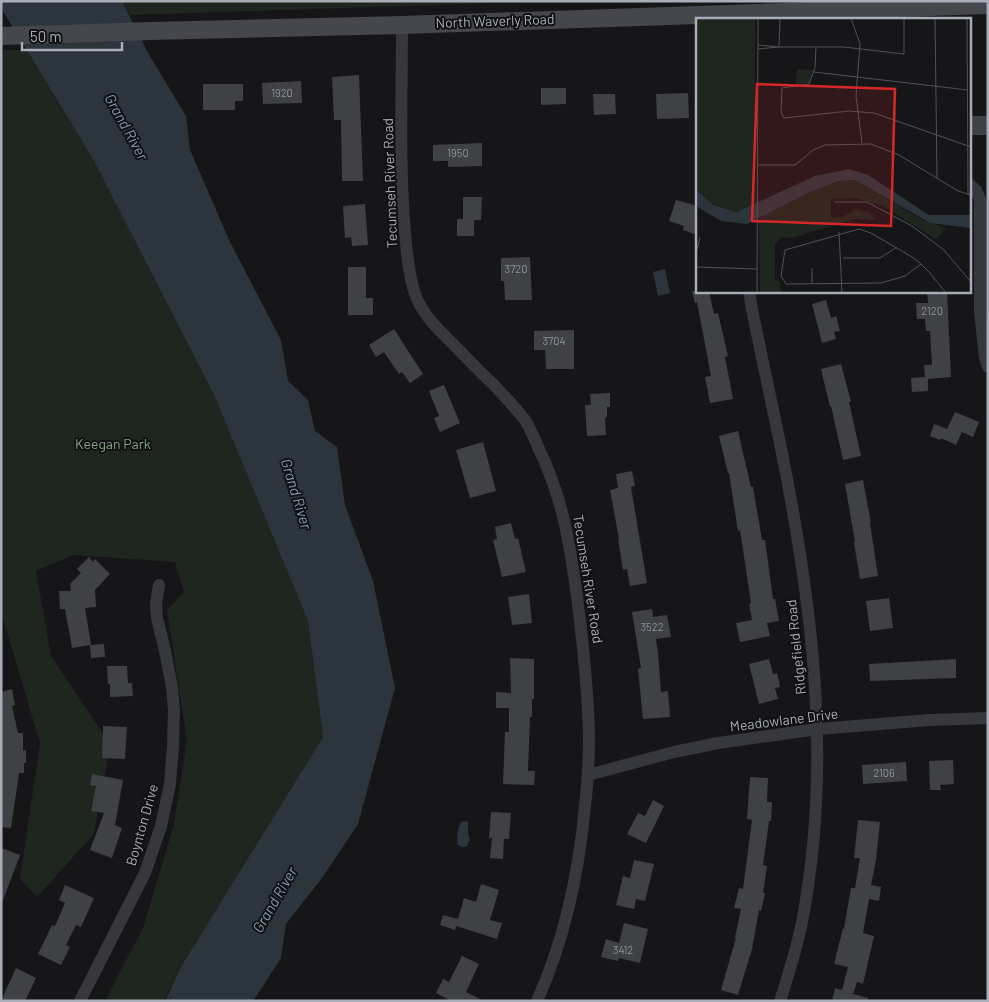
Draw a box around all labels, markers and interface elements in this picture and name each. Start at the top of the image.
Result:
street label: North Waverly Road [435,10,555,31]
inset map [696,18,972,292]
scale bar [22,20,122,52]
text: 50 m [30,27,62,45]
house number: 1920 [271,86,293,99]
water label: Grand River [101,90,153,163]
street label: Tecumseh River Road [379,118,400,248]
house number: 1950 [447,146,469,159]
house number: 3720 [505,262,527,275]
house number: 2120 [921,304,943,317]
house number: 3704 [542,334,566,347]
park label: Keegan Park [75,435,151,452]
water label: Grand River [278,456,316,532]
street label: Tecumseh River Road [570,513,607,645]
street label: Ridgefield Road [782,599,809,695]
house number: 3522 [640,620,664,633]
street label: Meadowlane Drive [729,704,839,735]
house number: 2106 [873,766,895,779]
street label: Boynton Drive [122,782,161,868]
water label: Grand River [248,863,301,936]
house number: 3412 [613,943,633,956]

